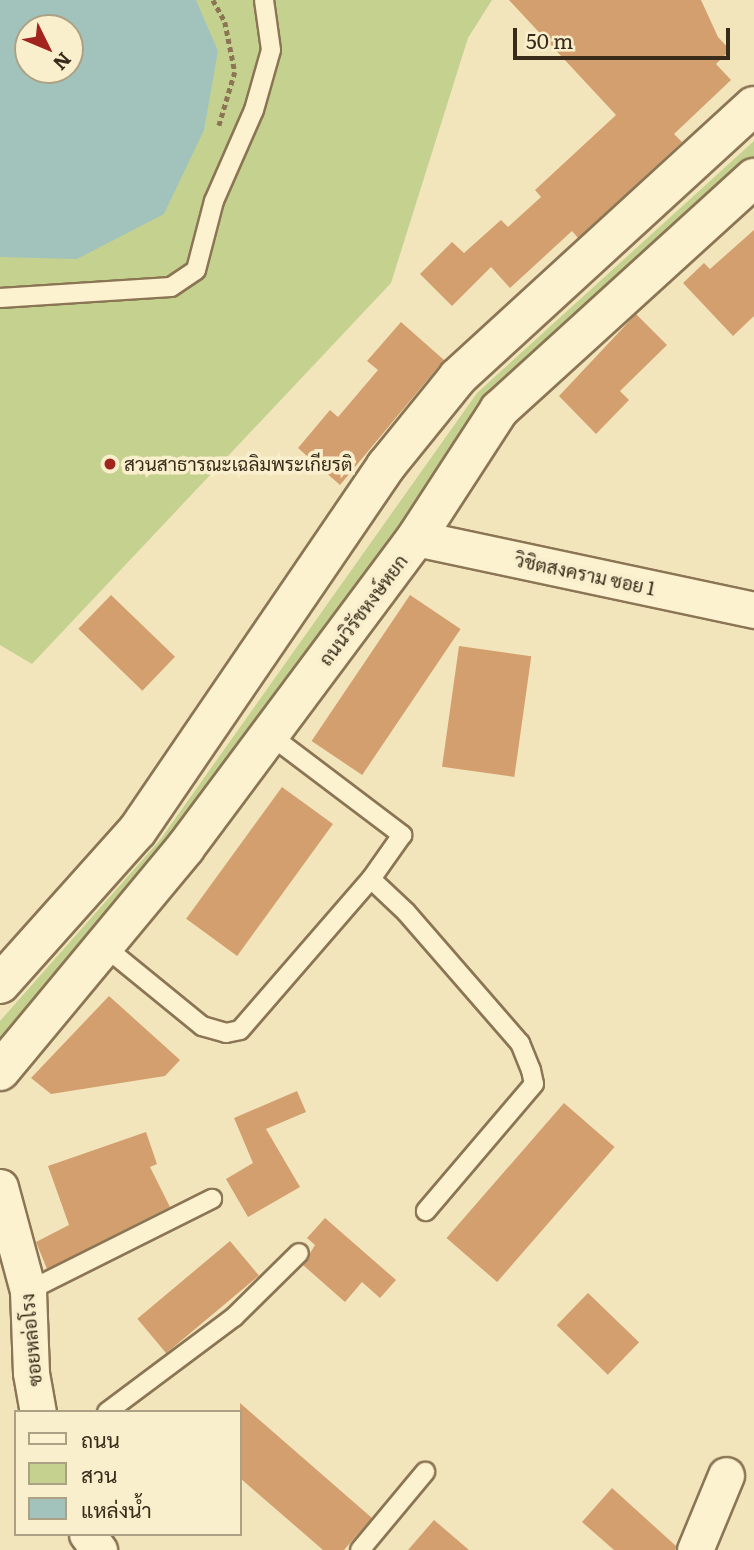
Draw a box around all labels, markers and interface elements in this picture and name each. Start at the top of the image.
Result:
north arrow [14,14,84,84]
scale bar [516,14,733,58]
text: 50 m [526,24,573,55]
text: N [47,47,79,77]
place label: สวนสาธารณะเฉลิมพระเกียรติ [124,453,353,475]
marker: สวนสาธารณะเฉลิมพระเกียรติ [102,456,118,472]
street label: วิชิตสงคราม ซอย 1 [513,548,657,600]
street label: ถนนวิรัชหงษ์หยก [314,550,412,670]
street label: ซอยหล่อโรง [16,1293,46,1387]
legend [14,1410,242,1536]
text: ถนน [81,1423,120,1454]
text: สวน [81,1458,117,1489]
text: แหล่งน้ำ [81,1493,152,1524]

